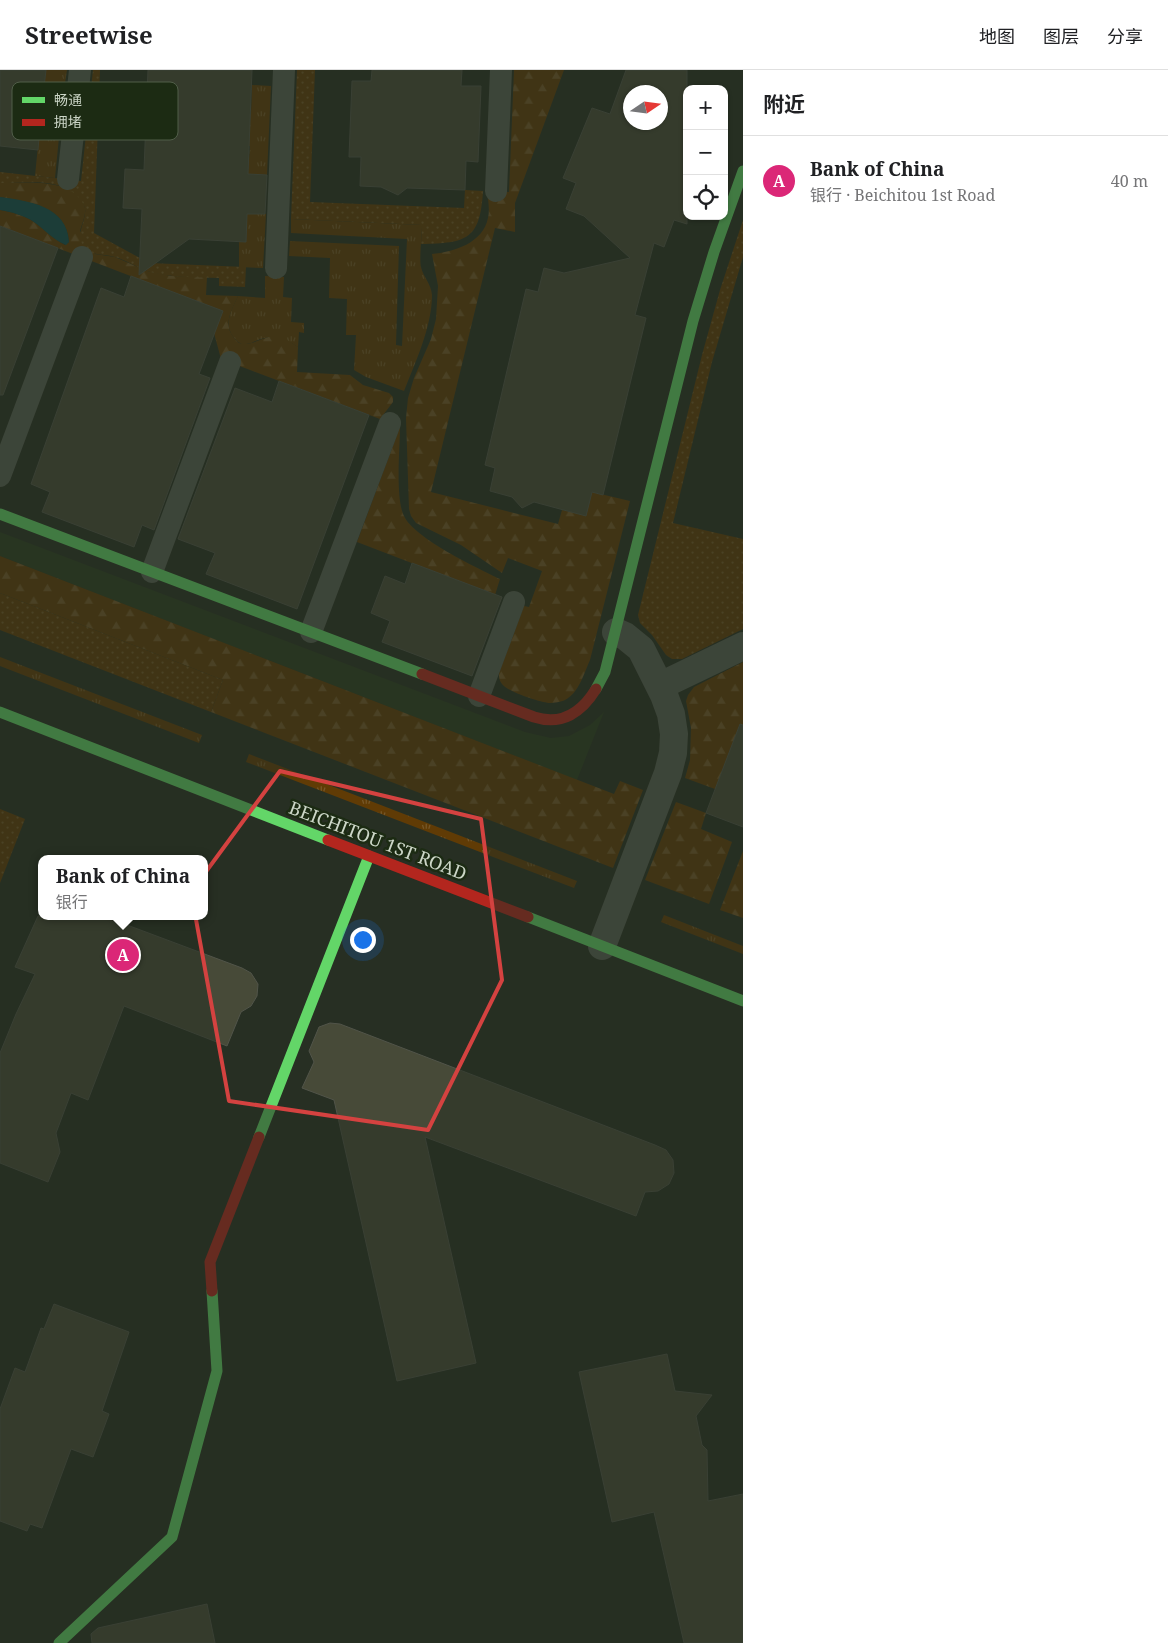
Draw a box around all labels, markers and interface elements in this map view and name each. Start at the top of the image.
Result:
text: Streetwise [25,18,153,51]
text: 地图 [979,24,1015,48]
text: 图层 [1043,24,1079,48]
text: 分享 [1107,24,1143,48]
legend [12,82,178,140]
north arrow [623,85,668,130]
map controls [683,85,728,220]
button: + [683,85,728,130]
text: 畅通 [54,90,82,109]
text: 附近 [763,90,805,118]
text: 拥堵 [54,112,82,131]
button: − [683,130,728,175]
text: Bank of China [810,156,944,182]
text: A [773,170,785,192]
text: 40 m [1111,170,1148,192]
button: locate [683,175,728,220]
text: 银行 · Beichitou 1st Road [810,184,995,206]
street label: BEICHITOU 1ST ROAD [286,795,470,885]
popup [38,855,208,920]
text: Bank of China [56,863,190,889]
text: 银行 [56,891,88,913]
your location [350,927,376,953]
pin: A [107,936,139,974]

